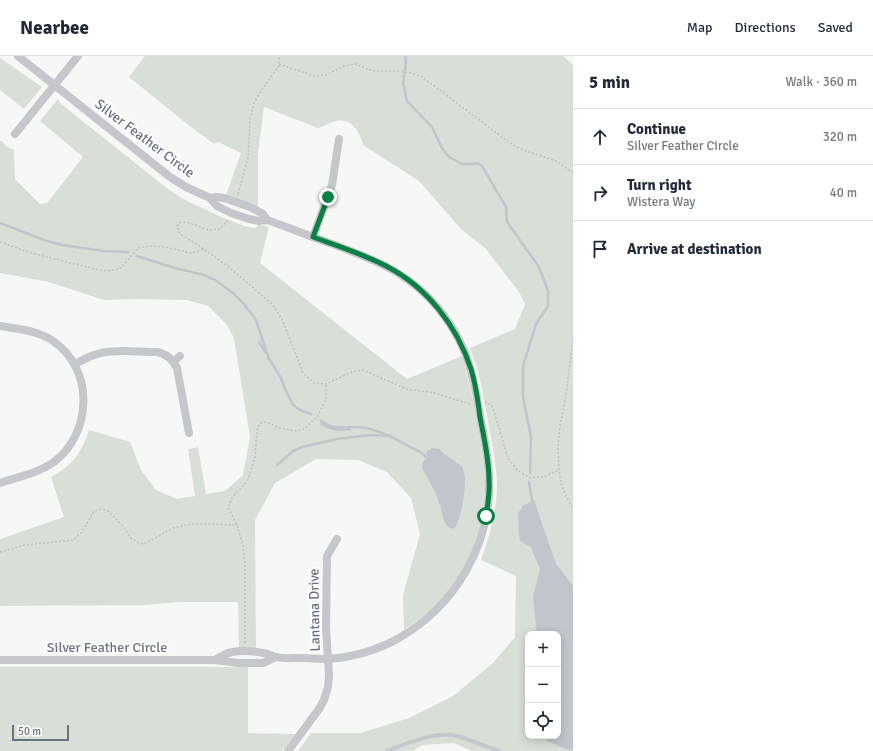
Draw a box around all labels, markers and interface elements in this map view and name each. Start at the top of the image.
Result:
text: Nearbee [20,16,89,40]
text: Map [687,19,713,36]
text: Directions [735,19,796,36]
text: Saved [818,19,853,36]
text: 5 min [589,72,630,93]
text: Walk · 360 m [786,74,857,90]
street label: Silver Feather Circle [92,95,198,181]
text: Continue [627,120,686,138]
icon: ahead [589,126,611,148]
text: 320 m [823,129,857,145]
text: Silver Feather Circle [627,138,739,154]
text: Turn right [627,176,692,194]
icon: right [589,182,611,204]
text: 40 m [830,185,857,201]
route end [319,188,337,206]
text: Wistera Way [627,194,695,210]
icon: arrive [589,238,611,260]
text: Arrive at destination [627,240,762,258]
route start [477,507,495,525]
street label: Lantana Drive [305,568,324,652]
map controls [525,631,561,739]
button: + [525,631,561,667]
street label: Silver Feather Circle [47,639,167,656]
button: − [525,667,561,703]
button: locate [525,703,561,739]
scale bar [12,723,69,742]
text: 50 m [18,725,41,738]

